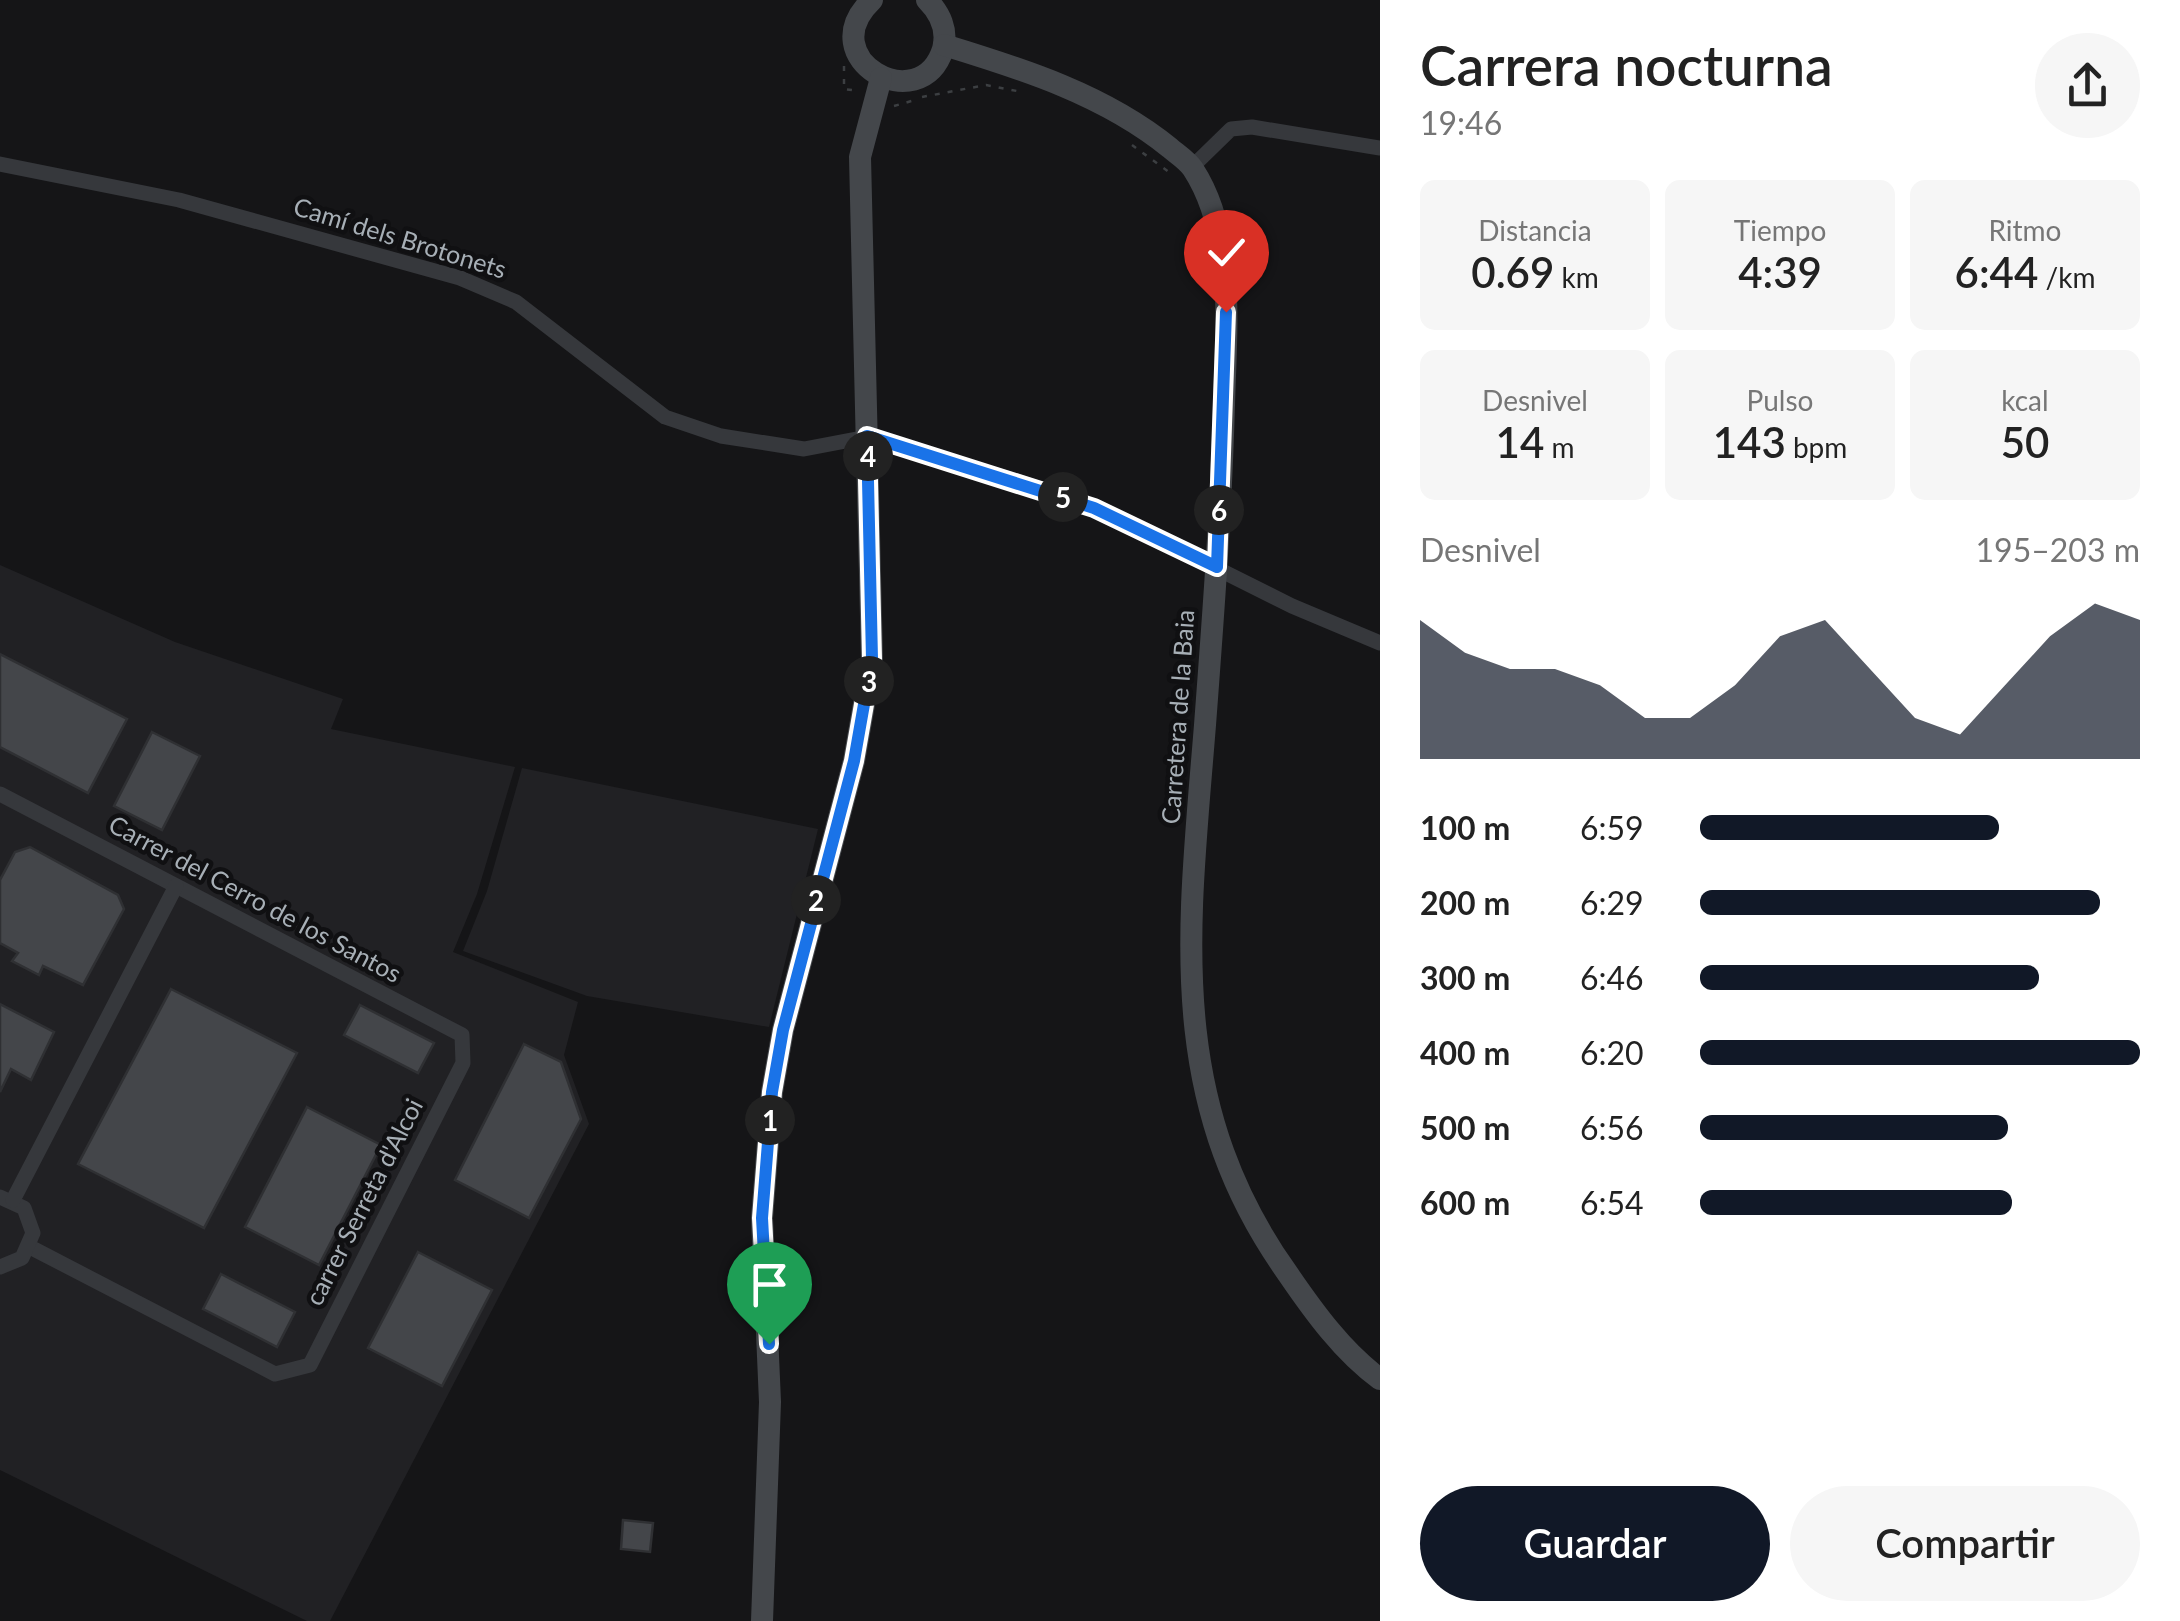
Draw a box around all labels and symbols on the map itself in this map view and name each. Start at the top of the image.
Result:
street label: Camí dels Brotonets [290,190,510,284]
pin [1184,210,1269,313]
pin: 4 [843,431,893,481]
pin: 5 [1038,472,1088,522]
pin: 6 [1194,485,1244,535]
street label: Carretera de la Baia [1155,609,1199,825]
pin: 3 [844,656,894,706]
street label: Carrer del Cerro de los Santos [104,808,407,988]
pin: 2 [791,875,841,925]
street label: carrer Serreta d'Alcoi [298,1093,428,1310]
pin: 1 [745,1095,795,1145]
pin [727,1242,812,1345]

